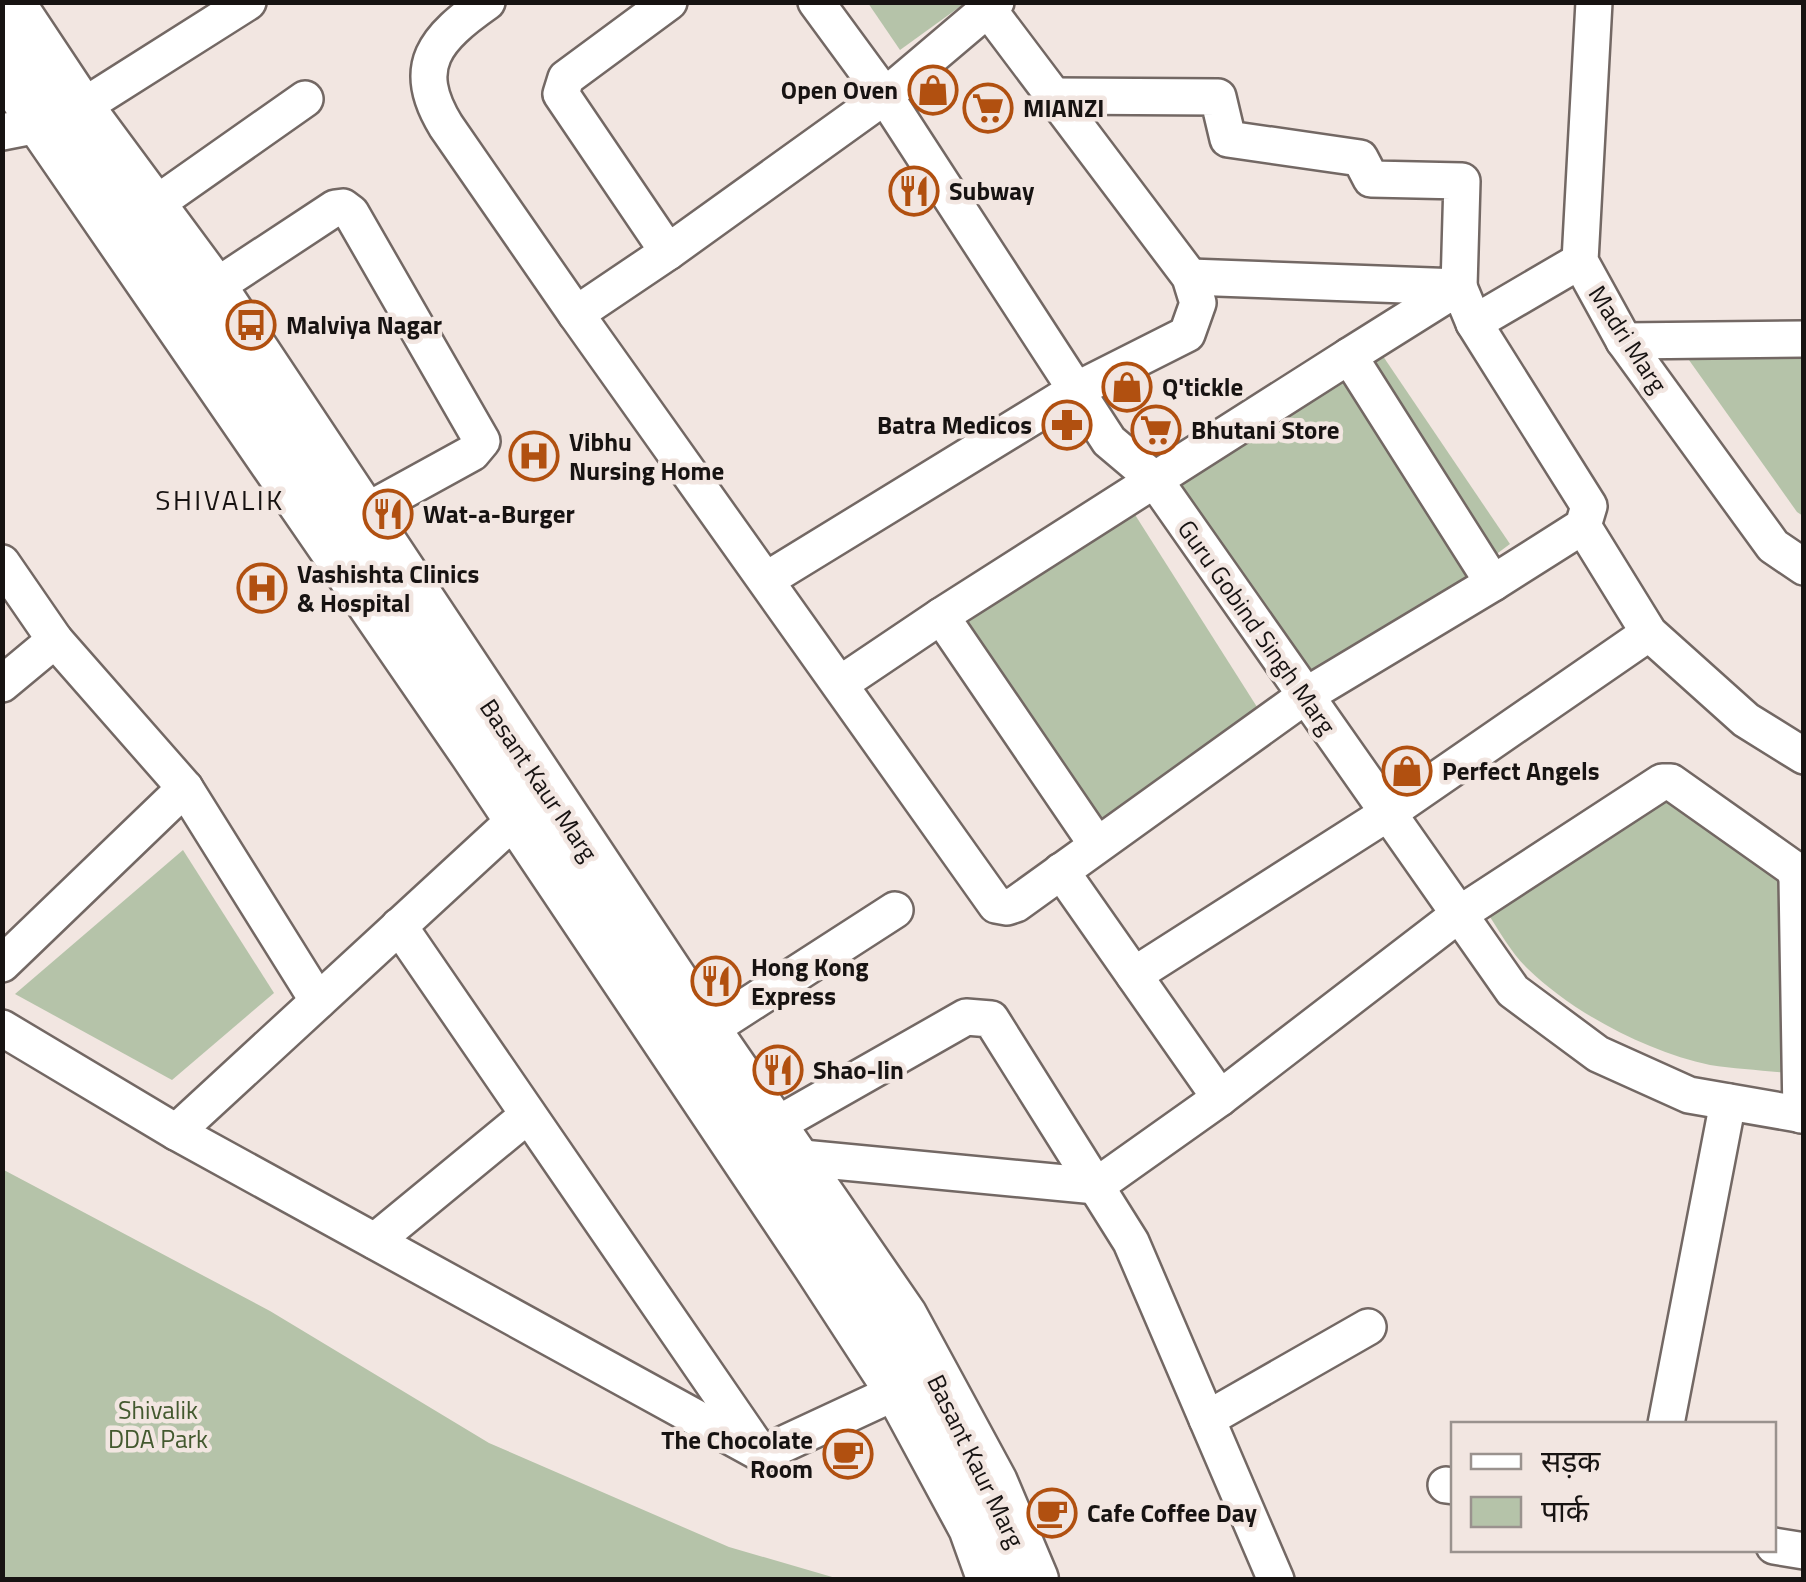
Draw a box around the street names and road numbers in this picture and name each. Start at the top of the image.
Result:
street label: Madri Marg [1579,278,1677,400]
street label: Guru Gobind Singh Marg [1168,512,1346,742]
street label: Basant Kaur Marg [470,691,608,869]
street label: Basant Kaur Marg [918,1368,1035,1554]

